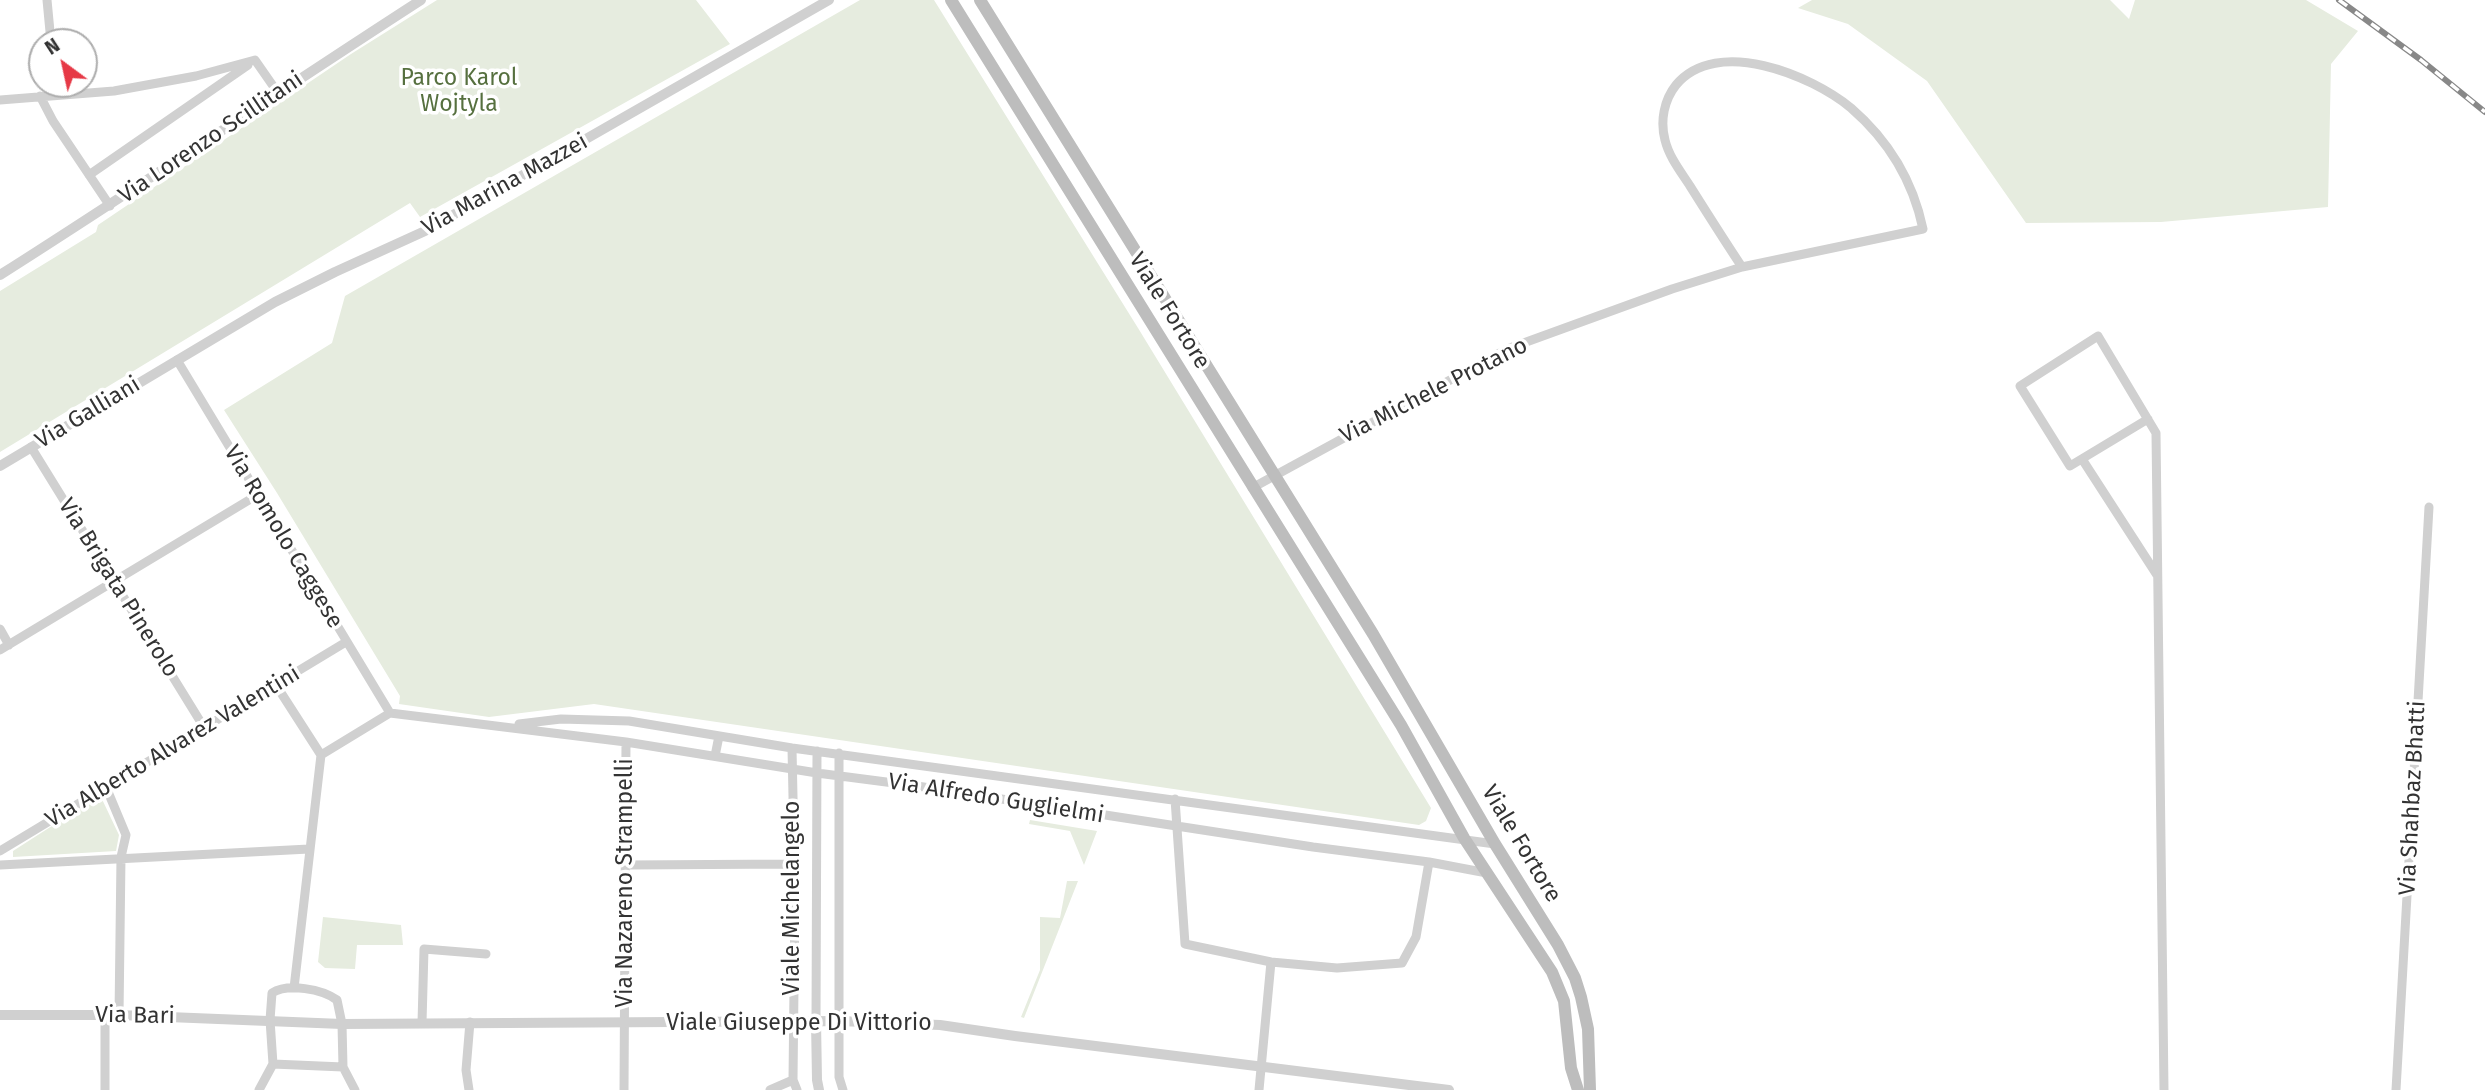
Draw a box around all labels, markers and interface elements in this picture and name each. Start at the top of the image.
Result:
north arrow [28,28,98,98]
text: N [41,34,64,60]
park label: Parco Karol Wojtyla [400,65,518,119]
street label: Via Lorenzo Scillitani [114,66,308,210]
street label: Via Marina Mazzei [417,128,593,242]
street label: Viale Fortore [1122,248,1216,374]
street label: Via Michele Protano [1336,332,1532,450]
street label: Via Galliani [31,371,145,455]
street label: Via Romolo Caggese [217,441,349,633]
street label: Via Brigata Pinerolo [52,494,184,682]
street label: Via Alberto Alvarez Valentini [41,660,305,834]
street label: Via Shahbaz Bhatti [2394,700,2432,896]
street label: Via Nazareno Strampelli [612,758,640,1008]
street label: Via Alfredo Guglielmi [886,768,1106,830]
street label: Viale Fortore [1475,780,1567,908]
street label: Viale Michelangelo [779,801,807,995]
street label: Via Bari [95,1002,175,1030]
street label: Viale Giuseppe Di Vittorio [666,1010,932,1038]

